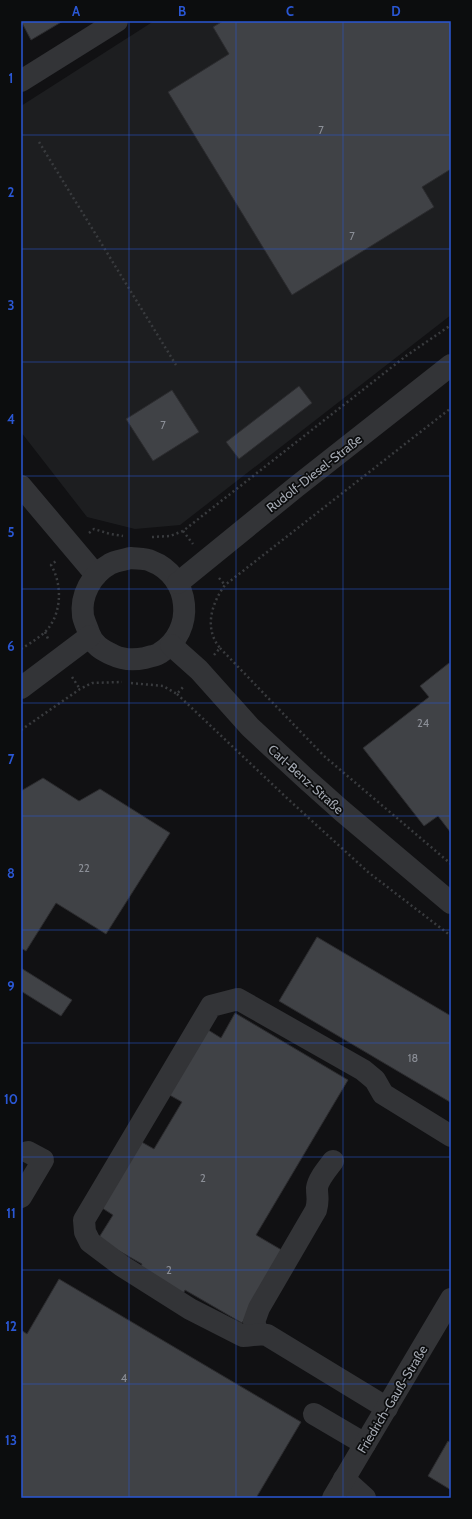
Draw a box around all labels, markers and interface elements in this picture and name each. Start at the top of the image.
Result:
text: A [72,3,81,19]
text: B [178,3,186,19]
text: C [286,3,294,19]
text: D [391,3,401,19]
text: 1 [9,70,13,86]
house number: 7 [318,123,324,137]
text: 2 [8,184,15,200]
house number: 7 [349,229,355,243]
text: 3 [7,297,15,313]
text: 4 [7,411,15,427]
house number: 7 [160,418,166,432]
street label: Rudolf-Diesel-Straße [263,431,365,515]
text: 5 [8,524,15,540]
text: 6 [7,638,15,654]
house number: 24 [417,716,430,730]
street label: Carl-Benz-Straße [265,741,347,817]
text: 7 [8,751,15,767]
house number: 22 [78,861,90,875]
text: 8 [7,865,15,881]
text: 9 [7,978,15,994]
house number: 18 [408,1051,418,1065]
text: 10 [4,1091,18,1107]
house number: 2 [200,1171,206,1185]
text: 11 [6,1205,16,1221]
house number: 2 [166,1263,172,1277]
text: 12 [5,1318,17,1334]
street label: Friedrich-Gauß-Straße [353,1342,431,1456]
house number: 4 [121,1371,128,1385]
text: 13 [5,1432,17,1448]

